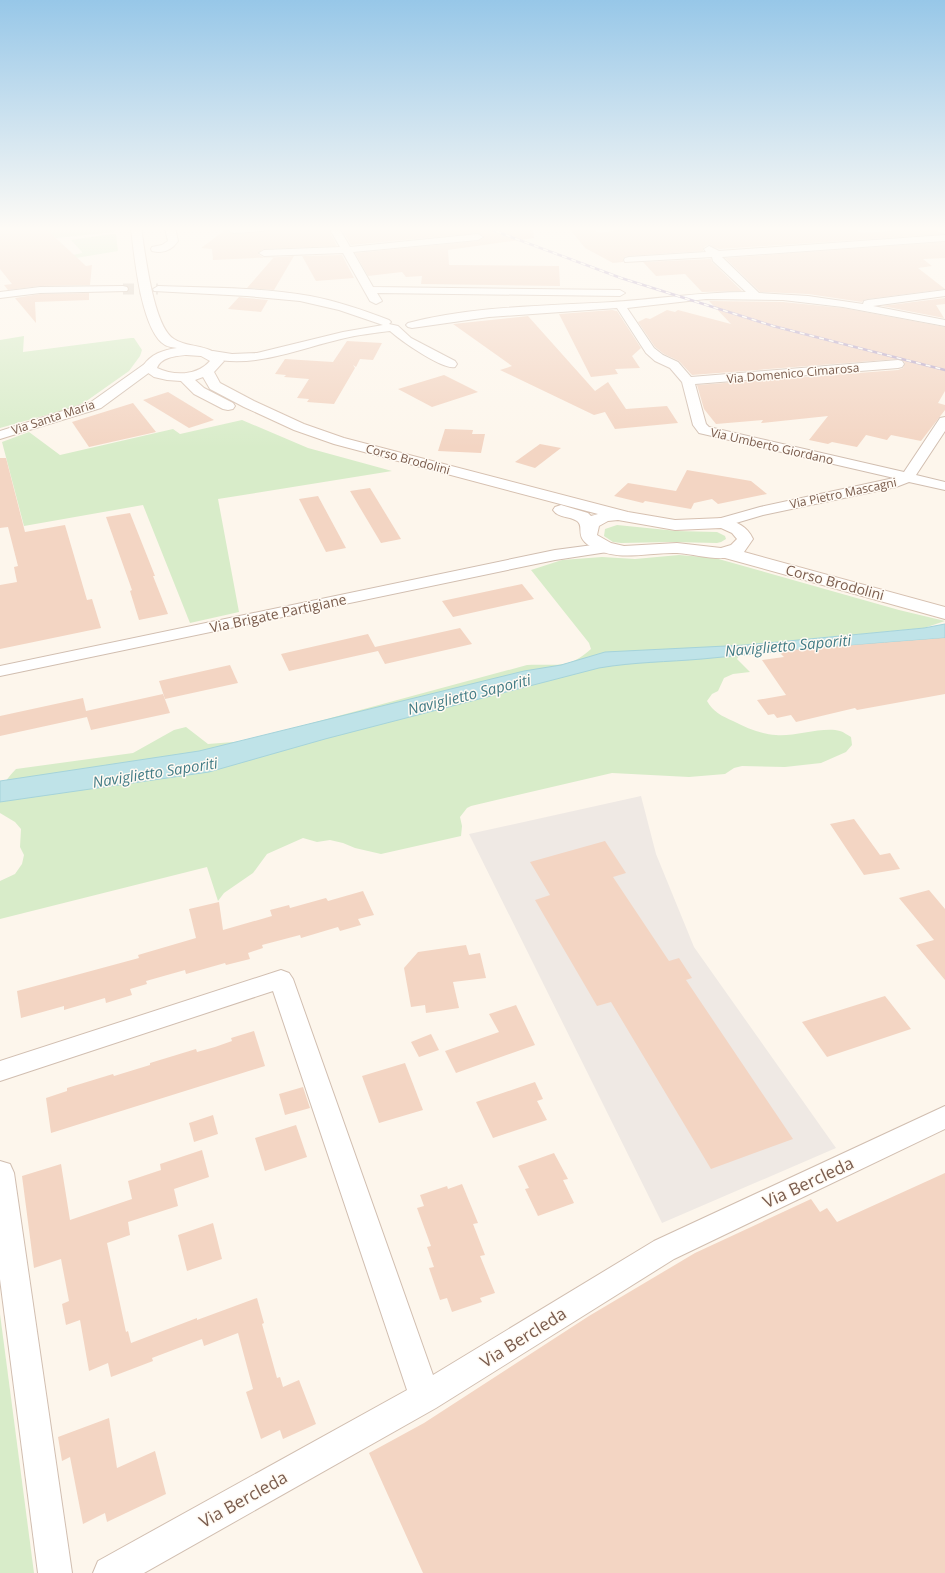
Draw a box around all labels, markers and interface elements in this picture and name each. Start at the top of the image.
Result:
street label: Via Domenico Cimarosa [726,359,860,387]
street label: Via Santa Maria [9,396,97,438]
street label: Via Umberto Giordano [709,424,835,468]
street label: Corso Brodolini [364,440,452,478]
street label: Via Pietro Mascagni [788,473,898,513]
street label: Corso Brodolini [784,560,886,604]
street label: Via Brigate Partigiane [208,589,348,637]
water label: Naviglietto Saporiti [724,630,852,660]
water label: Naviglietto Saporiti [405,669,533,719]
water label: Naviglietto Saporiti [91,752,219,792]
street label: Via Bercleda [759,1151,857,1213]
street label: Via Bercleda [476,1301,570,1373]
street label: Via Bercleda [195,1465,291,1533]

